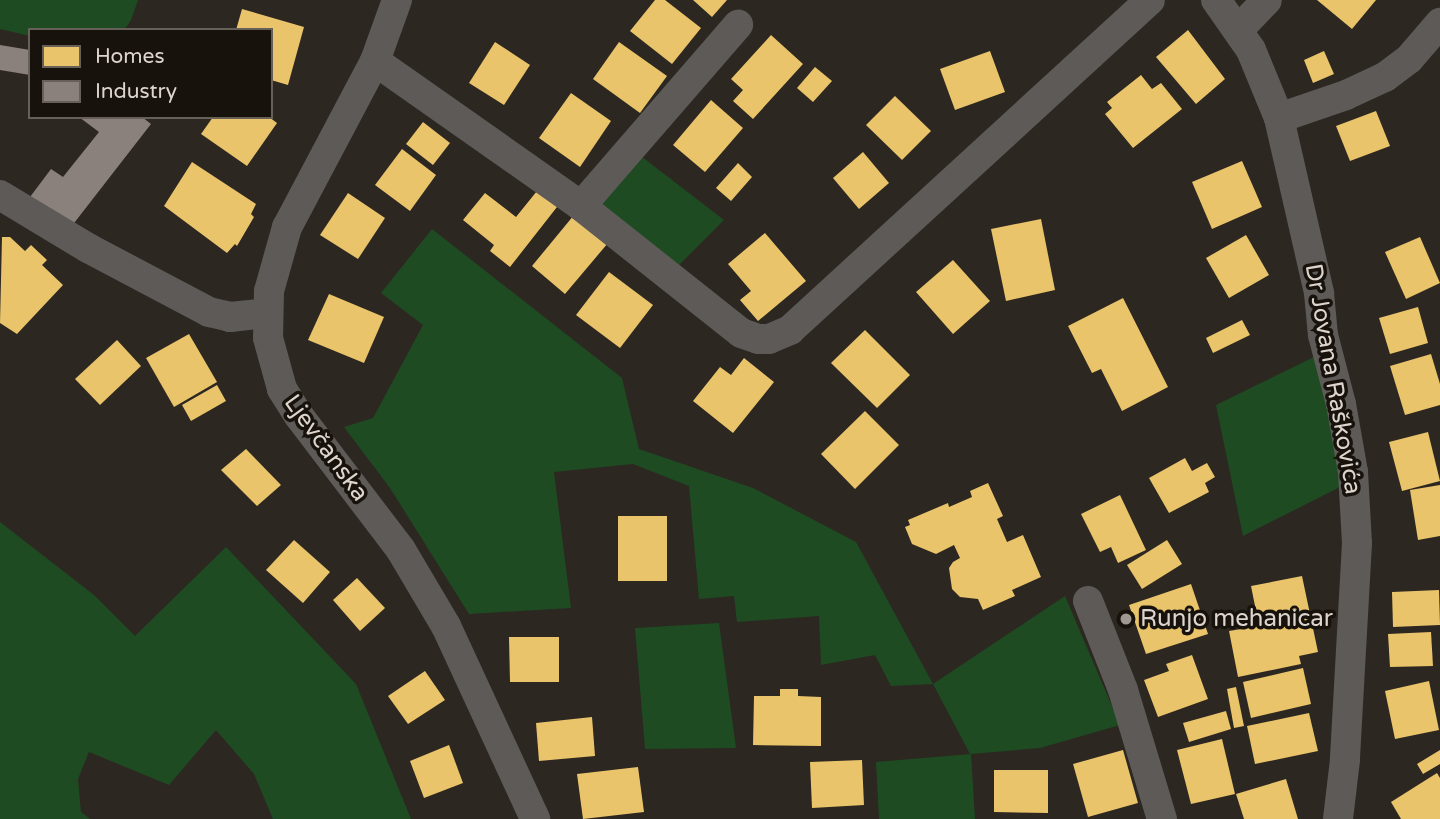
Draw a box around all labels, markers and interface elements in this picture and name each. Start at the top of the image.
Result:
legend [28,28,273,119]
text: Homes [95,44,165,69]
text: Industry [95,79,177,104]
street label: Dr Jovana Raškovića [1299,261,1367,497]
street label: Ljevčanska [278,389,374,507]
place label: Runjo mehanicar [1140,605,1333,633]
marker: Runjo mehanicar [1118,611,1134,627]

